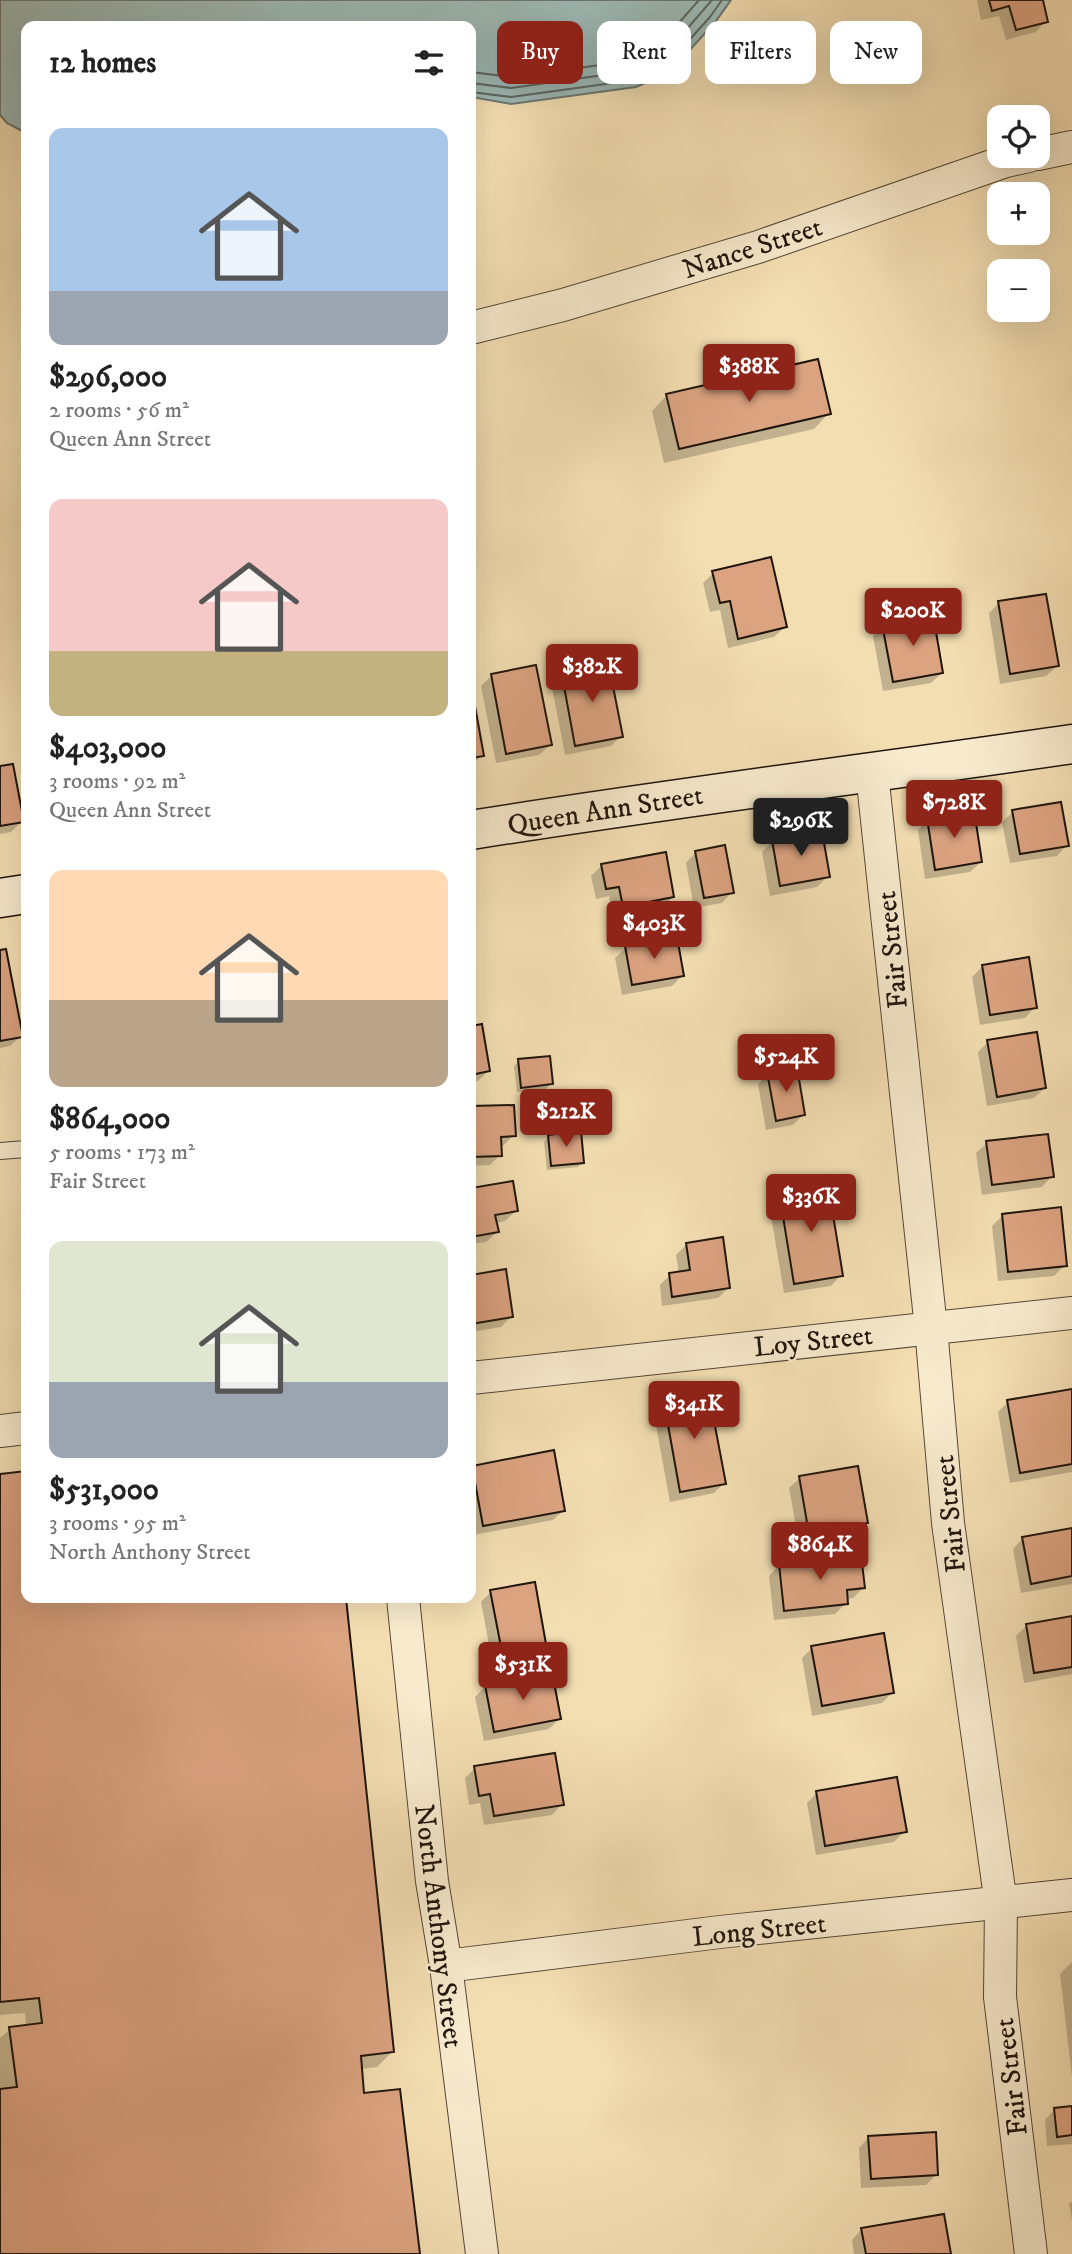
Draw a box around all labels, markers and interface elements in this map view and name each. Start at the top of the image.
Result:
chip: Buy [497,21,583,84]
chip: Rent [597,21,691,84]
chip: Filters [705,21,816,84]
chip: New [830,21,922,84]
icon: filters [410,44,448,82]
text: 12 homes [49,45,156,82]
map controls [987,105,1050,322]
button: locate [987,105,1050,168]
icon: home [186,173,312,299]
button: + [987,182,1050,245]
street label: Nance Street [678,209,827,287]
button: − [987,259,1050,322]
pin: $388K [700,344,798,404]
text: $388K [719,352,779,381]
text: $296,000 [49,359,167,396]
text: 2 rooms · 56 m² [49,396,189,425]
text: Queen Ann Street [49,425,211,454]
icon: home [186,544,312,670]
pin: $200K [864,588,962,648]
text: $200K [881,596,945,625]
pin: $382K [543,644,641,704]
text: $382K [562,652,622,681]
text: $403,000 [49,730,166,767]
text: 3 rooms · 92 m² [49,767,186,796]
street label: Queen Ann Street [505,778,705,843]
pin: $728K [905,780,1003,840]
text: $728K [922,788,986,817]
text: Queen Ann Street [49,796,211,825]
pin: $296K [752,798,850,858]
text: $296K [769,806,833,835]
street label: Fair Street [869,889,916,1010]
pin: $403K [605,902,703,961]
text: $403K [623,909,685,938]
icon: home [186,915,312,1041]
pin: $524K [737,1034,835,1094]
text: $524K [754,1042,818,1071]
pin: $212K [517,1090,615,1149]
text: $212K [536,1097,596,1126]
text: $864,000 [49,1101,171,1138]
text: 5 rooms · 173 m² [49,1138,195,1167]
text: Fair Street [49,1167,146,1196]
pin: $336K [762,1174,860,1234]
text: $336K [782,1182,840,1211]
icon: home [186,1286,312,1412]
street label: Loy Street [752,1318,874,1365]
pin: $341K [645,1382,743,1441]
text: $341K [665,1389,723,1418]
street label: Fair Street [927,1453,974,1574]
text: $531,000 [49,1472,159,1509]
text: 3 rooms · 95 m² [49,1509,186,1538]
pin: $864K [771,1522,869,1582]
text: $864K [787,1530,853,1559]
text: North Anthony Street [49,1538,251,1567]
pin: $531K [474,1642,572,1702]
text: $531K [494,1650,552,1679]
street label: North Anthony Street [406,1802,471,2050]
street label: Long Street [691,1906,828,1955]
street label: Fair Street [987,2016,1036,2138]

